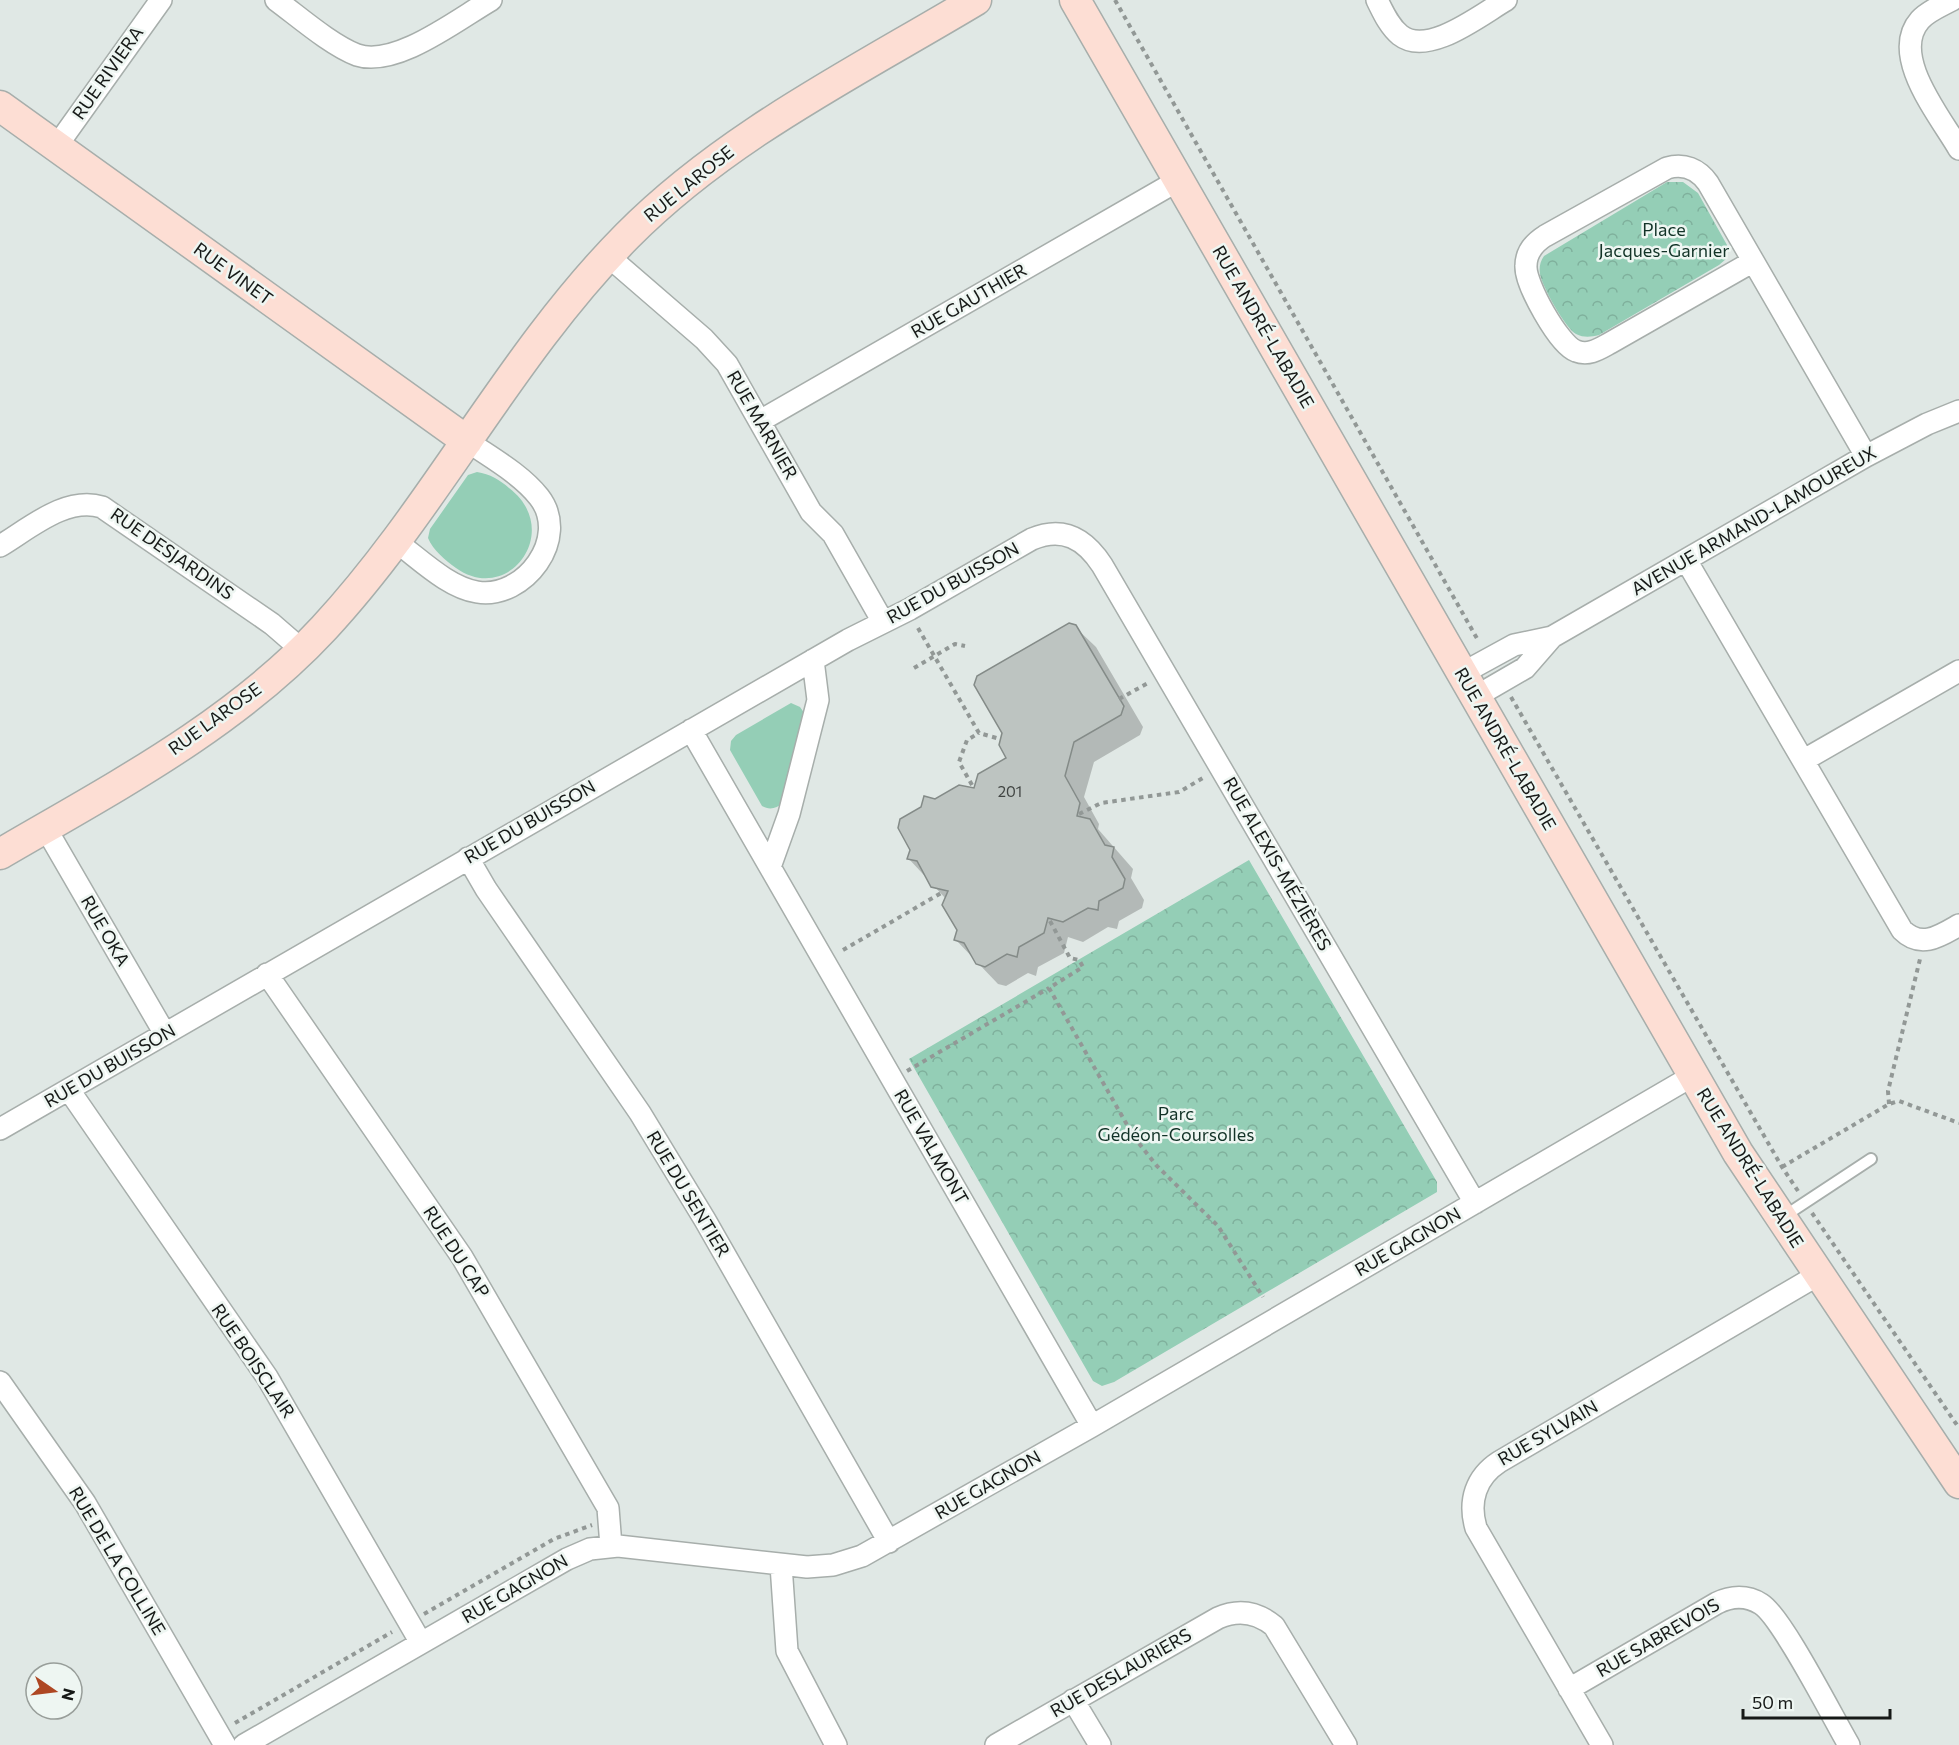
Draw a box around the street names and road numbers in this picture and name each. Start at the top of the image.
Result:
street label: RUE RIVIERA [67,22,147,123]
street label: RUE LAROSE [639,140,738,226]
street label: RUE VINET [190,237,277,309]
street label: RUE ANDRÉ-LABADIE [1208,241,1319,412]
street label: RUE GAUTHIER [907,258,1030,342]
street label: RUE MARNIER [723,366,803,483]
street label: AVENUE ARMAND-LAMOUREUX [1627,441,1880,599]
street label: RUE DESJARDINS [107,502,239,604]
street label: RUE DU BUISSON [882,537,1023,628]
street label: RUE ANDRÉ-LABADIE [1450,663,1561,834]
street label: RUE LAROSE [164,677,265,759]
street label: RUE ALEXIS-MÉZIÈRES [1219,773,1337,954]
street label: RUE DU BUISSON [460,775,599,868]
street label: RUE OKA [77,891,135,970]
street label: RUE DU BUISSON [40,1019,179,1112]
street label: RUE ANDRÉ-LABADIE [1693,1084,1809,1251]
street label: RUE VALMONT [890,1085,974,1208]
street label: RUE DU SENTIER [643,1127,735,1260]
street label: RUE DU CAP [419,1201,495,1301]
street label: RUE GAGNON [1350,1202,1465,1280]
street label: RUE BOISCLAIR [208,1299,300,1422]
street label: RUE SYLVAIN [1494,1395,1601,1470]
street label: RUE GAGNON [930,1445,1045,1523]
street label: RUE DE LA COLLINE [65,1482,171,1639]
street label: RUE GAGNON [457,1549,572,1627]
street label: RUE SABREVOIS [1592,1593,1723,1681]
street label: RUE DESLAURIERS [1046,1623,1195,1721]

